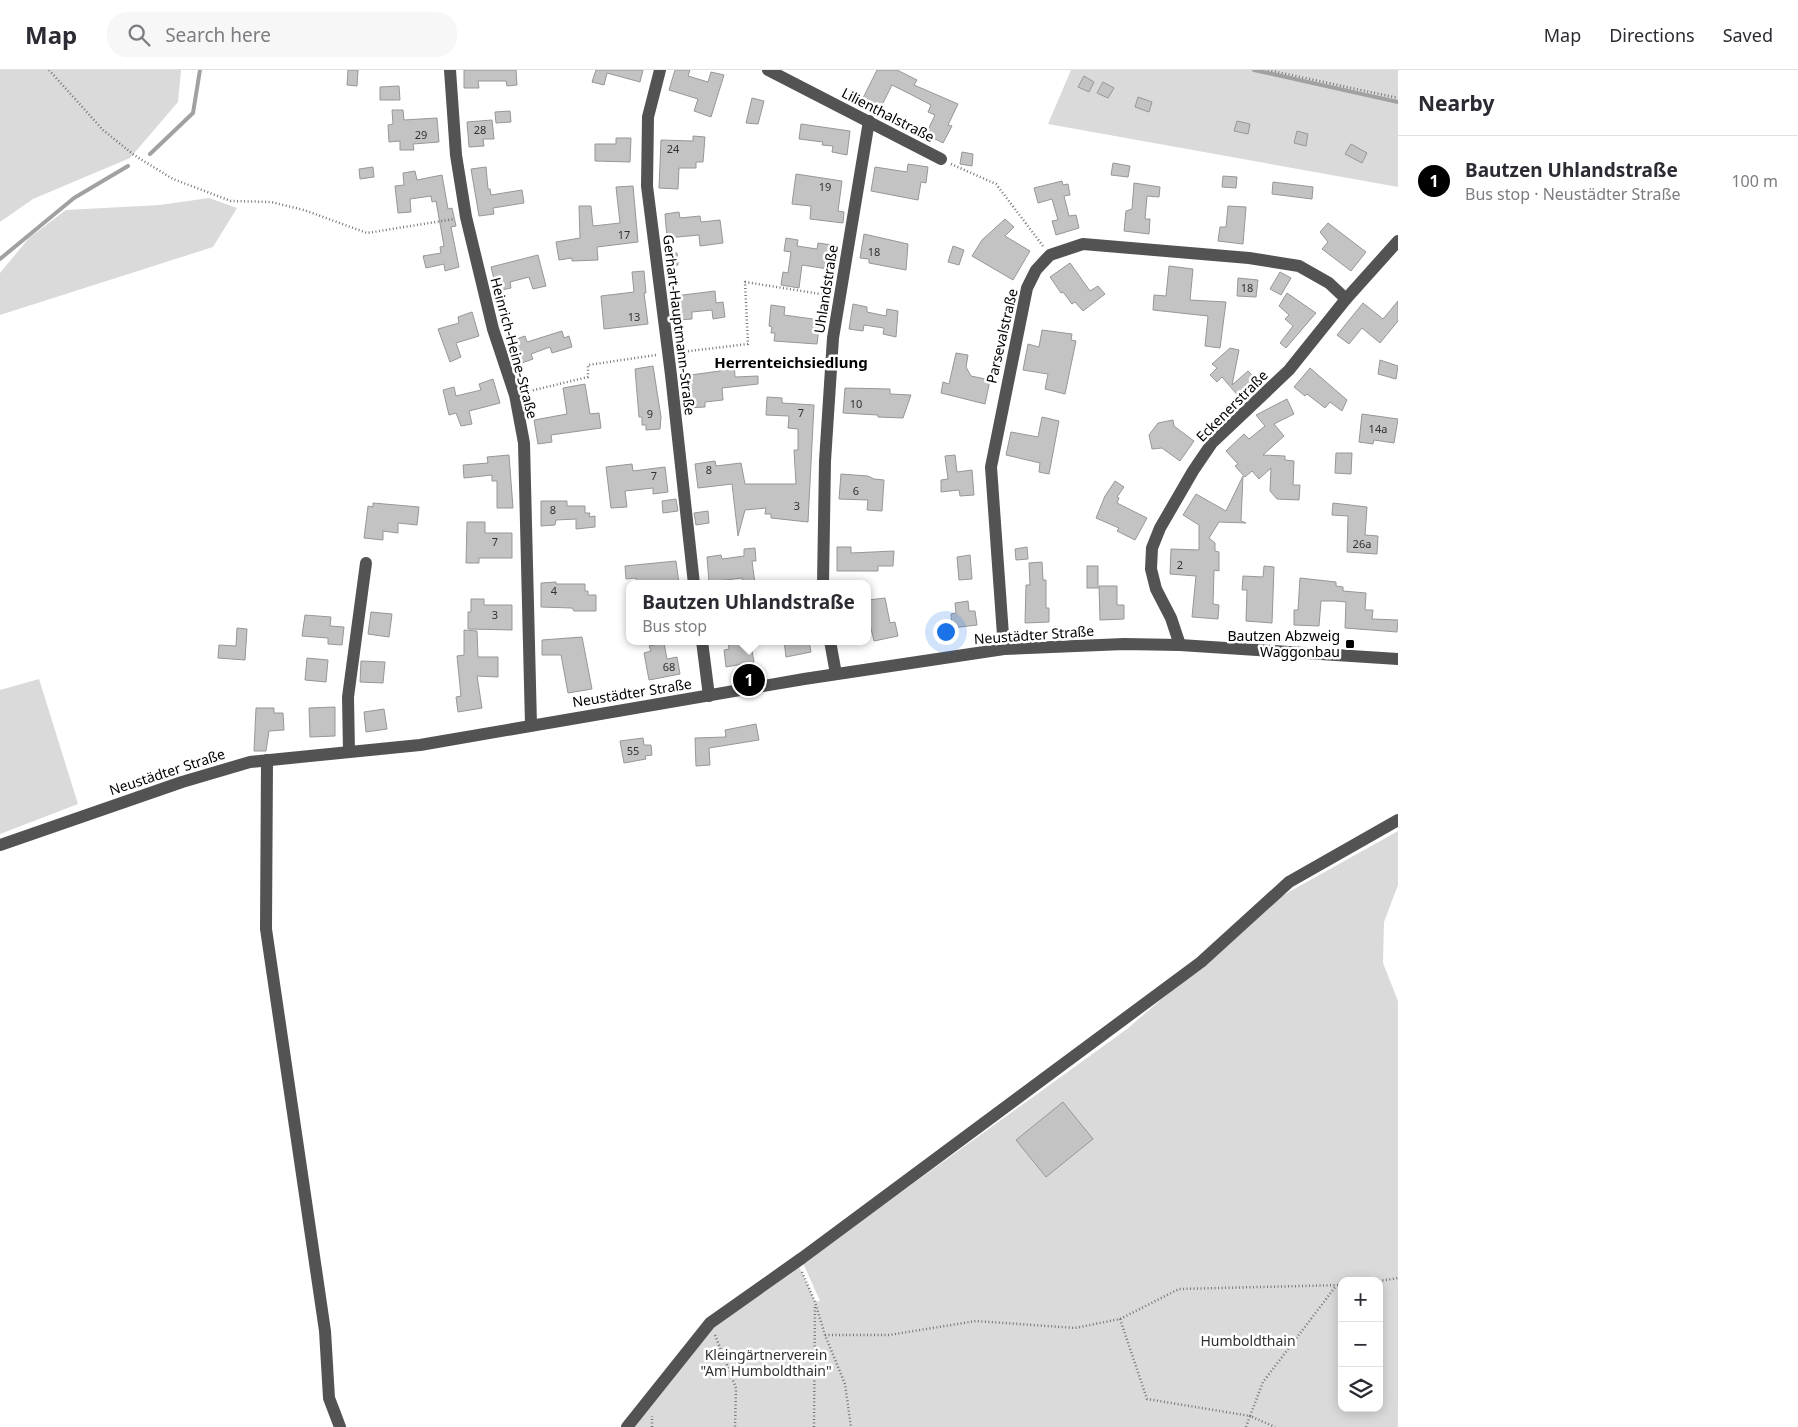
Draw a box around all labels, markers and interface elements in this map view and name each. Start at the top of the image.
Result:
search box [107,12,457,57]
text: Map [25,18,77,51]
icon: search [125,21,153,49]
text: Search here [165,22,271,48]
text: Map [1544,23,1581,47]
text: Directions [1609,23,1695,47]
text: Saved [1723,23,1773,47]
street label: Lilienthalstraße [839,83,938,146]
text: Nearby [1418,89,1494,117]
house number: 28 [474,122,486,137]
house number: 29 [415,127,427,142]
house number: 24 [667,141,680,156]
text: Bautzen Uhlandstraße [1465,157,1678,183]
text: 1 [1429,170,1439,192]
text: 100 m [1731,170,1778,192]
house number: 19 [819,179,831,194]
text: Bus stop · Neustädter Straße [1465,183,1681,205]
house number: 17 [618,227,630,242]
street label: Gerhart-Hauptmann-Straße [659,234,700,416]
street label: Uhlandstraße [809,243,842,335]
house number: 18 [868,244,880,259]
street label: Heinrich-Heine-Straße [486,275,543,421]
house number: 18 [1241,280,1253,295]
street label: Parsevalstraße [981,286,1022,385]
house number: 13 [628,309,640,324]
district label: Herrenteichsiedlung [714,352,868,372]
street label: Eckenerstraße [1192,366,1272,446]
house number: 10 [850,396,862,411]
house number: 7 [798,405,804,420]
house number: 9 [647,406,653,421]
house number: 14a [1369,421,1387,436]
house number: 8 [706,462,712,477]
house number: 7 [651,468,657,483]
house number: 6 [853,483,859,498]
house number: 3 [794,498,800,513]
house number: 8 [550,502,556,517]
house number: 7 [492,534,498,549]
house number: 26a [1353,536,1371,551]
house number: 2 [1177,557,1183,572]
popup [626,580,871,645]
house number: 4 [551,583,558,598]
text: Bautzen Uhlandstraße [642,589,855,615]
house number: 3 [492,607,498,622]
text: Bus stop [642,615,707,637]
your location [933,619,959,645]
street label: Neustädter Straße [973,621,1095,648]
place label: Bautzen Abzweig Waggonbau [1227,626,1340,661]
marker: Bautzen Abzweig Waggonbau [1344,638,1356,650]
house number: 68 [663,659,675,674]
pin: 1 [733,661,765,699]
street label: Neustädter Straße [571,674,693,711]
house number: 55 [627,743,639,758]
street label: Neustädter Straße [107,744,227,799]
map controls [1338,1277,1383,1412]
button: + [1338,1277,1383,1322]
button: − [1338,1322,1383,1367]
park label: Humboldthain [1200,1331,1296,1350]
park label: Kleingärtnerverein "Am Humboldthain" [700,1345,832,1380]
button: layers [1338,1367,1383,1412]

